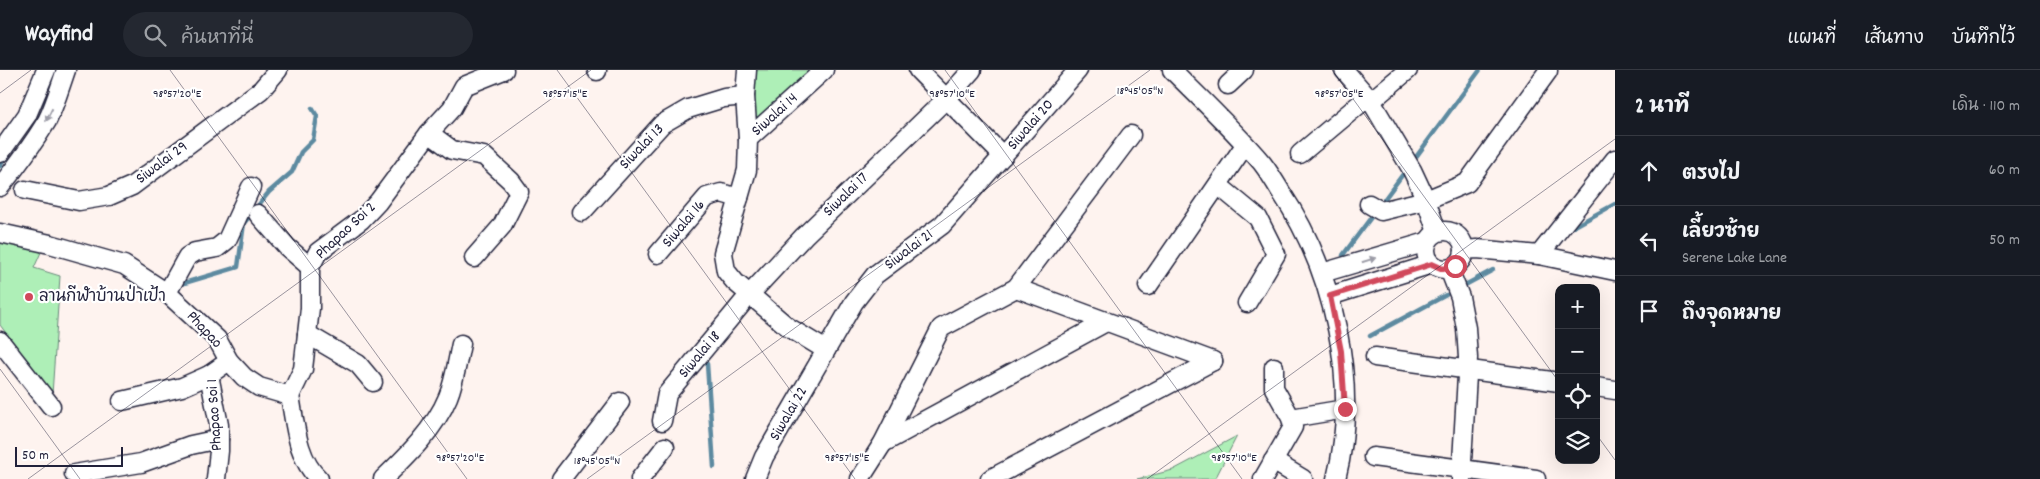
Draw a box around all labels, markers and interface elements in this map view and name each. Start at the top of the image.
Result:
search box [123,12,473,57]
text: Wayfind [25,18,93,52]
icon: search [141,21,169,49]
text: ค้นหาที่นี่ [181,26,253,53]
text: แผนที่ [1788,27,1836,52]
text: เส้นทาง [1864,27,1924,52]
text: บันทึกไว้ [1952,27,2015,52]
text: 18°45'05"N [1117,83,1163,100]
text: 98°57'20"E [153,86,202,103]
text: 98°57'15"E [543,86,588,103]
text: 98°57'10"E [929,86,975,103]
text: 98°57'05"E [1315,86,1364,103]
street label: Siwalai 14 [747,88,803,142]
text: 2 นาที [1635,93,1689,123]
street label: Siwalai 20 [1002,94,1060,156]
text: เดิน · 110 m [1952,95,2020,118]
one-way arrow [45,108,53,123]
street label: Siwalai 13 [614,119,670,175]
street label: Siwalai 29 [131,136,193,190]
icon: ahead [1635,157,1663,185]
text: 60 m [1989,159,2020,182]
text: ตรงไป [1682,162,1740,189]
street label: Siwalai 17 [818,168,874,222]
street label: Siwalai 16 [657,195,711,253]
street label: Phapao Soi 2 [311,197,381,265]
text: เลี้ยวซ้าย [1682,220,1759,247]
street label: Siwalai 21 [880,224,938,276]
icon: left [1635,227,1663,255]
text: 50 m [1989,229,2020,252]
text: Serene Lake Lane [1682,247,1787,270]
one-way arrow [1362,255,1377,263]
route start [1444,255,1467,278]
place label: ลานกีฬาบ้านป่าเป้า [39,284,166,309]
map controls [1555,284,1600,464]
button: + [1555,284,1600,329]
marker: ลานกีฬาบ้านป่าเป้า [23,291,35,303]
icon: arrive [1635,297,1663,325]
text: ถึงจุดหมาย [1682,302,1781,329]
street label: Phapao [181,306,227,354]
street label: Siwalai 18 [673,326,727,384]
button: − [1555,329,1600,374]
button: locate [1555,374,1600,419]
street label: Phapao Soi 1 [201,378,229,452]
street label: Siwalai 22 [764,382,814,446]
route end [1334,398,1357,421]
button: layers [1555,419,1600,464]
scale bar [15,444,122,467]
text: 50 m [22,446,49,466]
text: 98°57'20"E [436,450,485,467]
text: 98°57'15"E [825,450,870,467]
text: 98°57'10"E [1211,450,1257,467]
text: 18°45'05"N [574,453,620,470]

